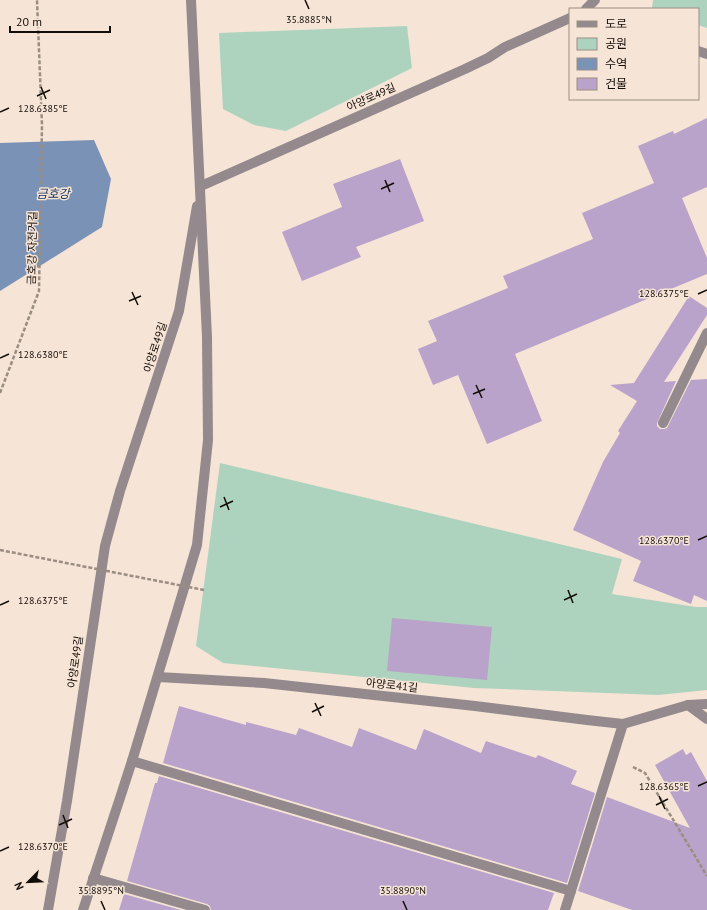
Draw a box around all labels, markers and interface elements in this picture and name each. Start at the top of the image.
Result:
scale bar [10,8,110,34]
legend [569,8,699,100]
text: 35.8885°N [286,13,332,26]
text: 20 m [16,14,42,29]
text: 도로 [605,16,627,31]
text: 공원 [605,36,627,51]
text: 수역 [605,56,627,71]
text: 건물 [605,76,627,91]
street label: 아양로49길 [344,80,398,114]
text: 128.6385°E [18,102,68,115]
water label: 금호강 [36,186,72,201]
street label: 금호강 자전거길 [24,211,40,285]
text: 128.6375°E [639,287,689,300]
street label: 아양로49길 [140,320,170,374]
text: 128.6380°E [18,348,68,361]
text: 128.6370°E [639,534,689,547]
text: 128.6375°E [18,594,68,607]
street label: 아양로49길 [64,635,86,689]
street label: 아양로41길 [365,675,419,695]
text: 128.6365°E [639,780,689,793]
text: 128.6370°E [18,840,68,853]
north arrow [8,862,48,902]
text: N [11,880,27,892]
text: 35.8895°N [78,884,124,897]
text: 35.8890°N [380,884,426,897]

